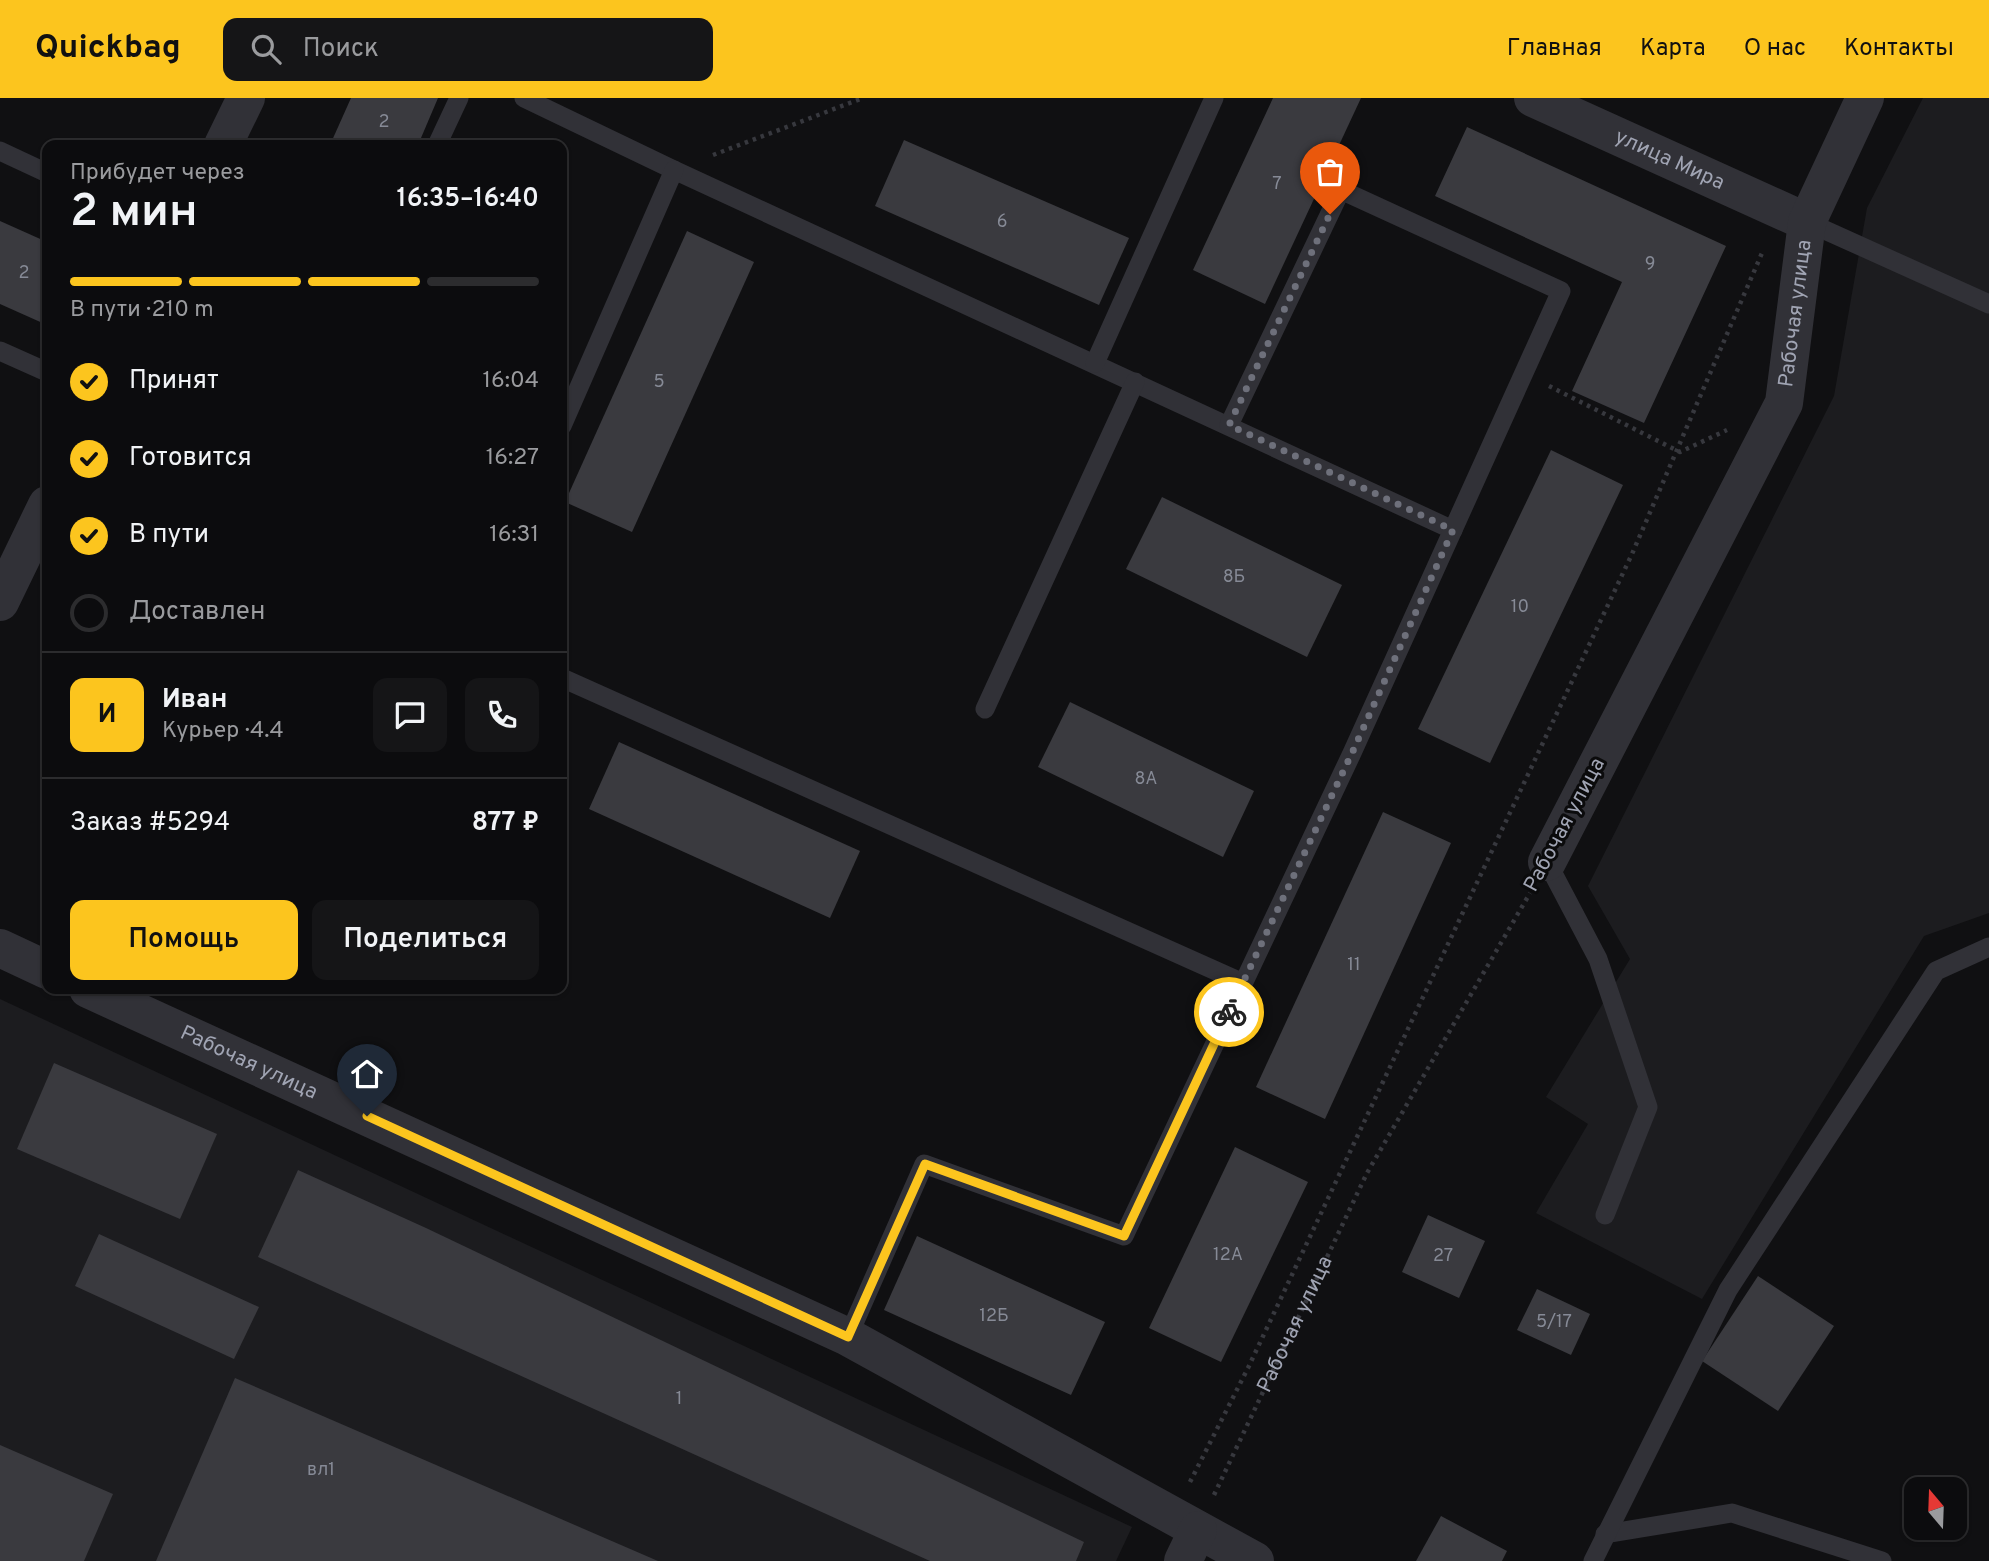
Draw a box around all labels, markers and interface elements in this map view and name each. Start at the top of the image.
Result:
search box [223,18,713,81]
text: Quickbag [35,28,181,70]
icon: search [247,30,285,68]
text: Поиск [303,33,379,66]
text: Главная [1507,34,1602,64]
text: Карта [1640,34,1706,64]
text: О нас [1744,34,1806,64]
text: Контакты [1844,34,1954,64]
house number: 2 [378,111,390,134]
street label: улица Мира [1610,123,1729,196]
pin [1300,142,1360,214]
icon: bag [1311,153,1349,191]
text: Прибудет через [70,159,245,188]
house number: 7 [1272,173,1282,196]
text: 16:35–16:40 [397,183,539,216]
text: 2 мин [70,184,198,243]
house number: 6 [997,211,1007,234]
street label: Рабочая улица [1773,238,1818,389]
house number: 9 [1645,253,1655,276]
house number: 2 [18,262,30,285]
text: В пути · 210 m [70,296,214,325]
icon: check [70,363,108,401]
text: Принят [129,365,219,398]
text: 16:04 [482,367,539,396]
house number: 5 [653,371,665,394]
icon: check [70,440,108,478]
text: Готовится [129,442,252,475]
text: 16:27 [486,444,539,473]
icon: check [70,517,108,555]
text: В пути [129,519,209,552]
text: 16:31 [489,521,539,550]
house number: 8Б [1223,566,1245,589]
text: Доставлен [129,596,265,629]
house number: 10 [1511,596,1529,619]
button: chat [373,678,447,752]
button: phone [465,678,539,752]
text: Иван [162,684,227,717]
text: И [98,699,116,732]
text: Курьер · 4.4 [162,717,284,746]
street label: Рабочая улица [1518,753,1612,897]
house number: 8А [1134,768,1158,791]
text: Заказ #5294 [70,807,230,840]
text: 877 ₽ [472,807,539,840]
button: Помощь [70,900,298,980]
button: Поделиться [312,900,539,980]
house number: 11 [1347,954,1361,977]
courier [1194,977,1264,1047]
icon: bike [1210,993,1248,1031]
street label: Рабочая улица [176,1020,322,1106]
pin [337,1044,397,1116]
icon: home [348,1055,386,1093]
house number: 12А [1213,1244,1243,1267]
house number: 27 [1433,1245,1453,1268]
street label: Рабочая улица [1251,1252,1339,1397]
house number: 12Б [979,1305,1009,1328]
house number: 5/17 [1536,1311,1572,1334]
house number: 1 [676,1388,682,1411]
house number: вл1 [307,1459,335,1482]
north arrow [1904,1477,1967,1540]
map controls [1904,1477,1967,1540]

